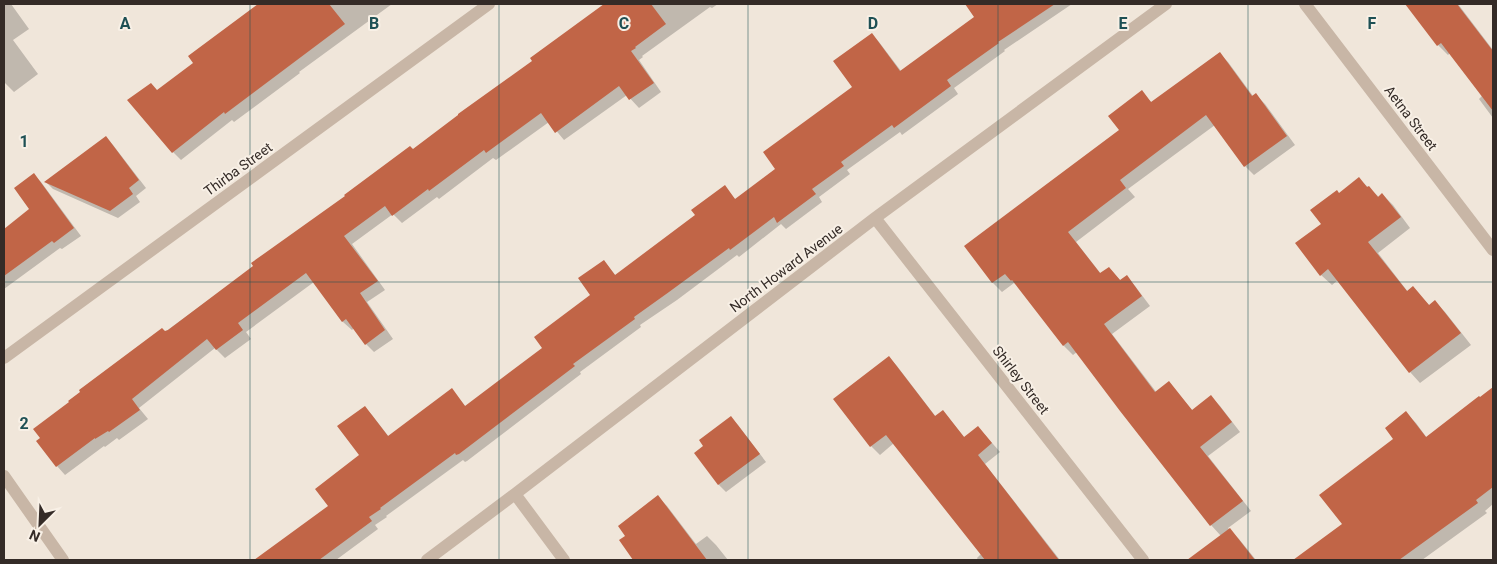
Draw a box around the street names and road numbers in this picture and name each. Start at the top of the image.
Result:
street label: Aetna Street [1381,82,1441,154]
street label: Thirba Street [201,139,275,199]
street label: North Howard Avenue [727,220,845,316]
street label: Shirley Street [989,343,1053,418]

